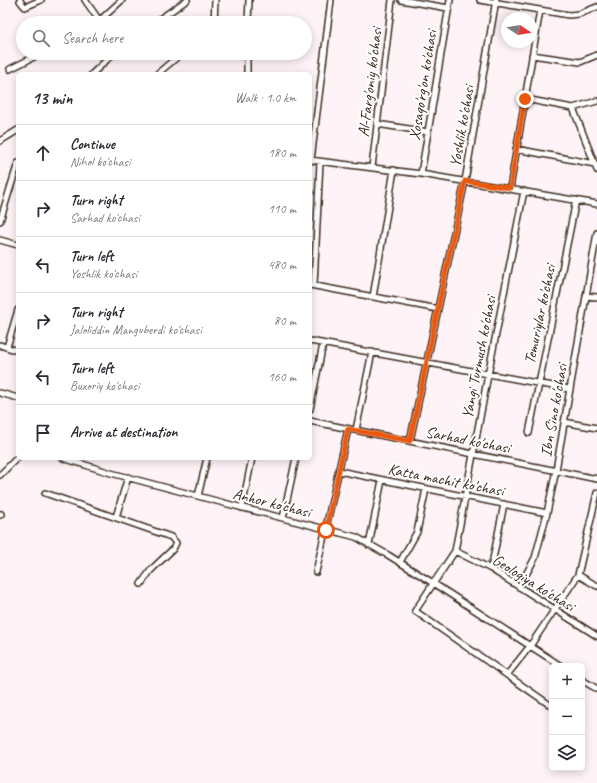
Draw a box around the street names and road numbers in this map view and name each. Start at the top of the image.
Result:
street label: Al-Farg'oniy ko'chasi [353,24,387,138]
street label: Xosaqo'rg'on ko'chasi [404,27,442,142]
street label: Yoshlik ko'chasi [445,82,479,169]
street label: Temuriylar ko'chasi [520,261,561,366]
street label: Yangi Turmush ko'chasi [457,292,501,420]
street label: Ibn Sino ko'chasi [536,360,572,458]
street label: Sarhad ko'chasi [424,422,514,458]
street label: Katta machit ko'chasi [386,459,507,501]
street label: Anhor ko'chasi [231,484,315,523]
street label: Geologiya ko'chasi [489,550,580,617]

